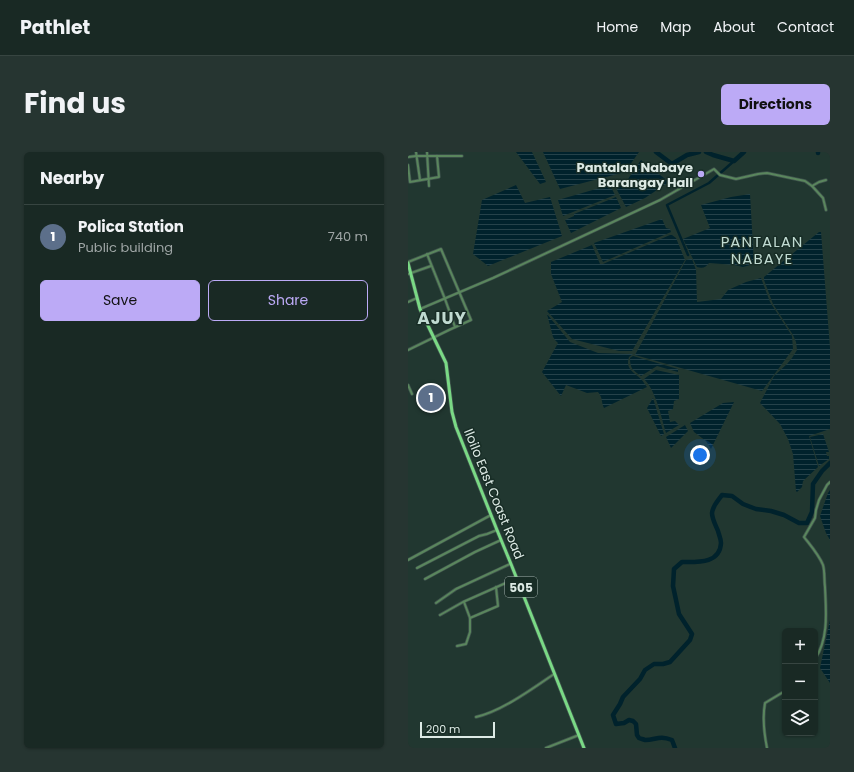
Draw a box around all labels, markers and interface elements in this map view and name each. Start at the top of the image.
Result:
text: Pathlet [20,14,90,41]
text: Home [596,17,638,37]
text: Map [660,17,691,37]
text: About [713,17,755,37]
text: Contact [777,17,834,37]
text: Find us [24,84,126,123]
button: Directions [721,84,830,125]
place label: Pantalan Nabaye Barangay Hall [577,158,693,192]
text: Nearby [40,166,104,190]
marker: Pantalan Nabaye Barangay Hall [696,169,706,179]
text: Polica Station [78,216,184,237]
text: 1 [51,227,55,246]
text: 740 m [328,227,368,246]
district label: PANTALAN NABAYE [721,231,803,269]
text: Public building [78,238,173,257]
button: Save [40,280,200,321]
button: Share [208,280,368,321]
district label: AJUY [417,306,467,330]
pin: 1 [418,383,444,413]
street label: Iloilo East Coast Road [459,426,529,562]
your location [690,445,710,465]
road number: 505 [505,577,537,597]
map controls [782,628,818,736]
button: + [782,628,818,664]
button: − [782,664,818,700]
button: layers [782,700,818,736]
scale bar [420,720,495,739]
text: 200 m [426,721,460,737]

